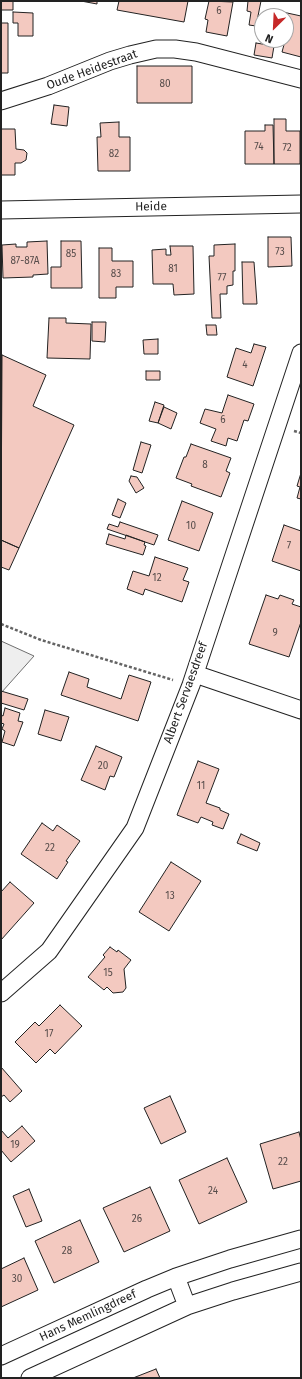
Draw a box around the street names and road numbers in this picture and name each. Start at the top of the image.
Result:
street label: Oude Heidestraat [45,47,139,93]
street label: Heide [135,200,167,214]
street label: Albert Servaesdreef [161,640,211,746]
street label: Hans Memlingdreef [37,1287,139,1345]

